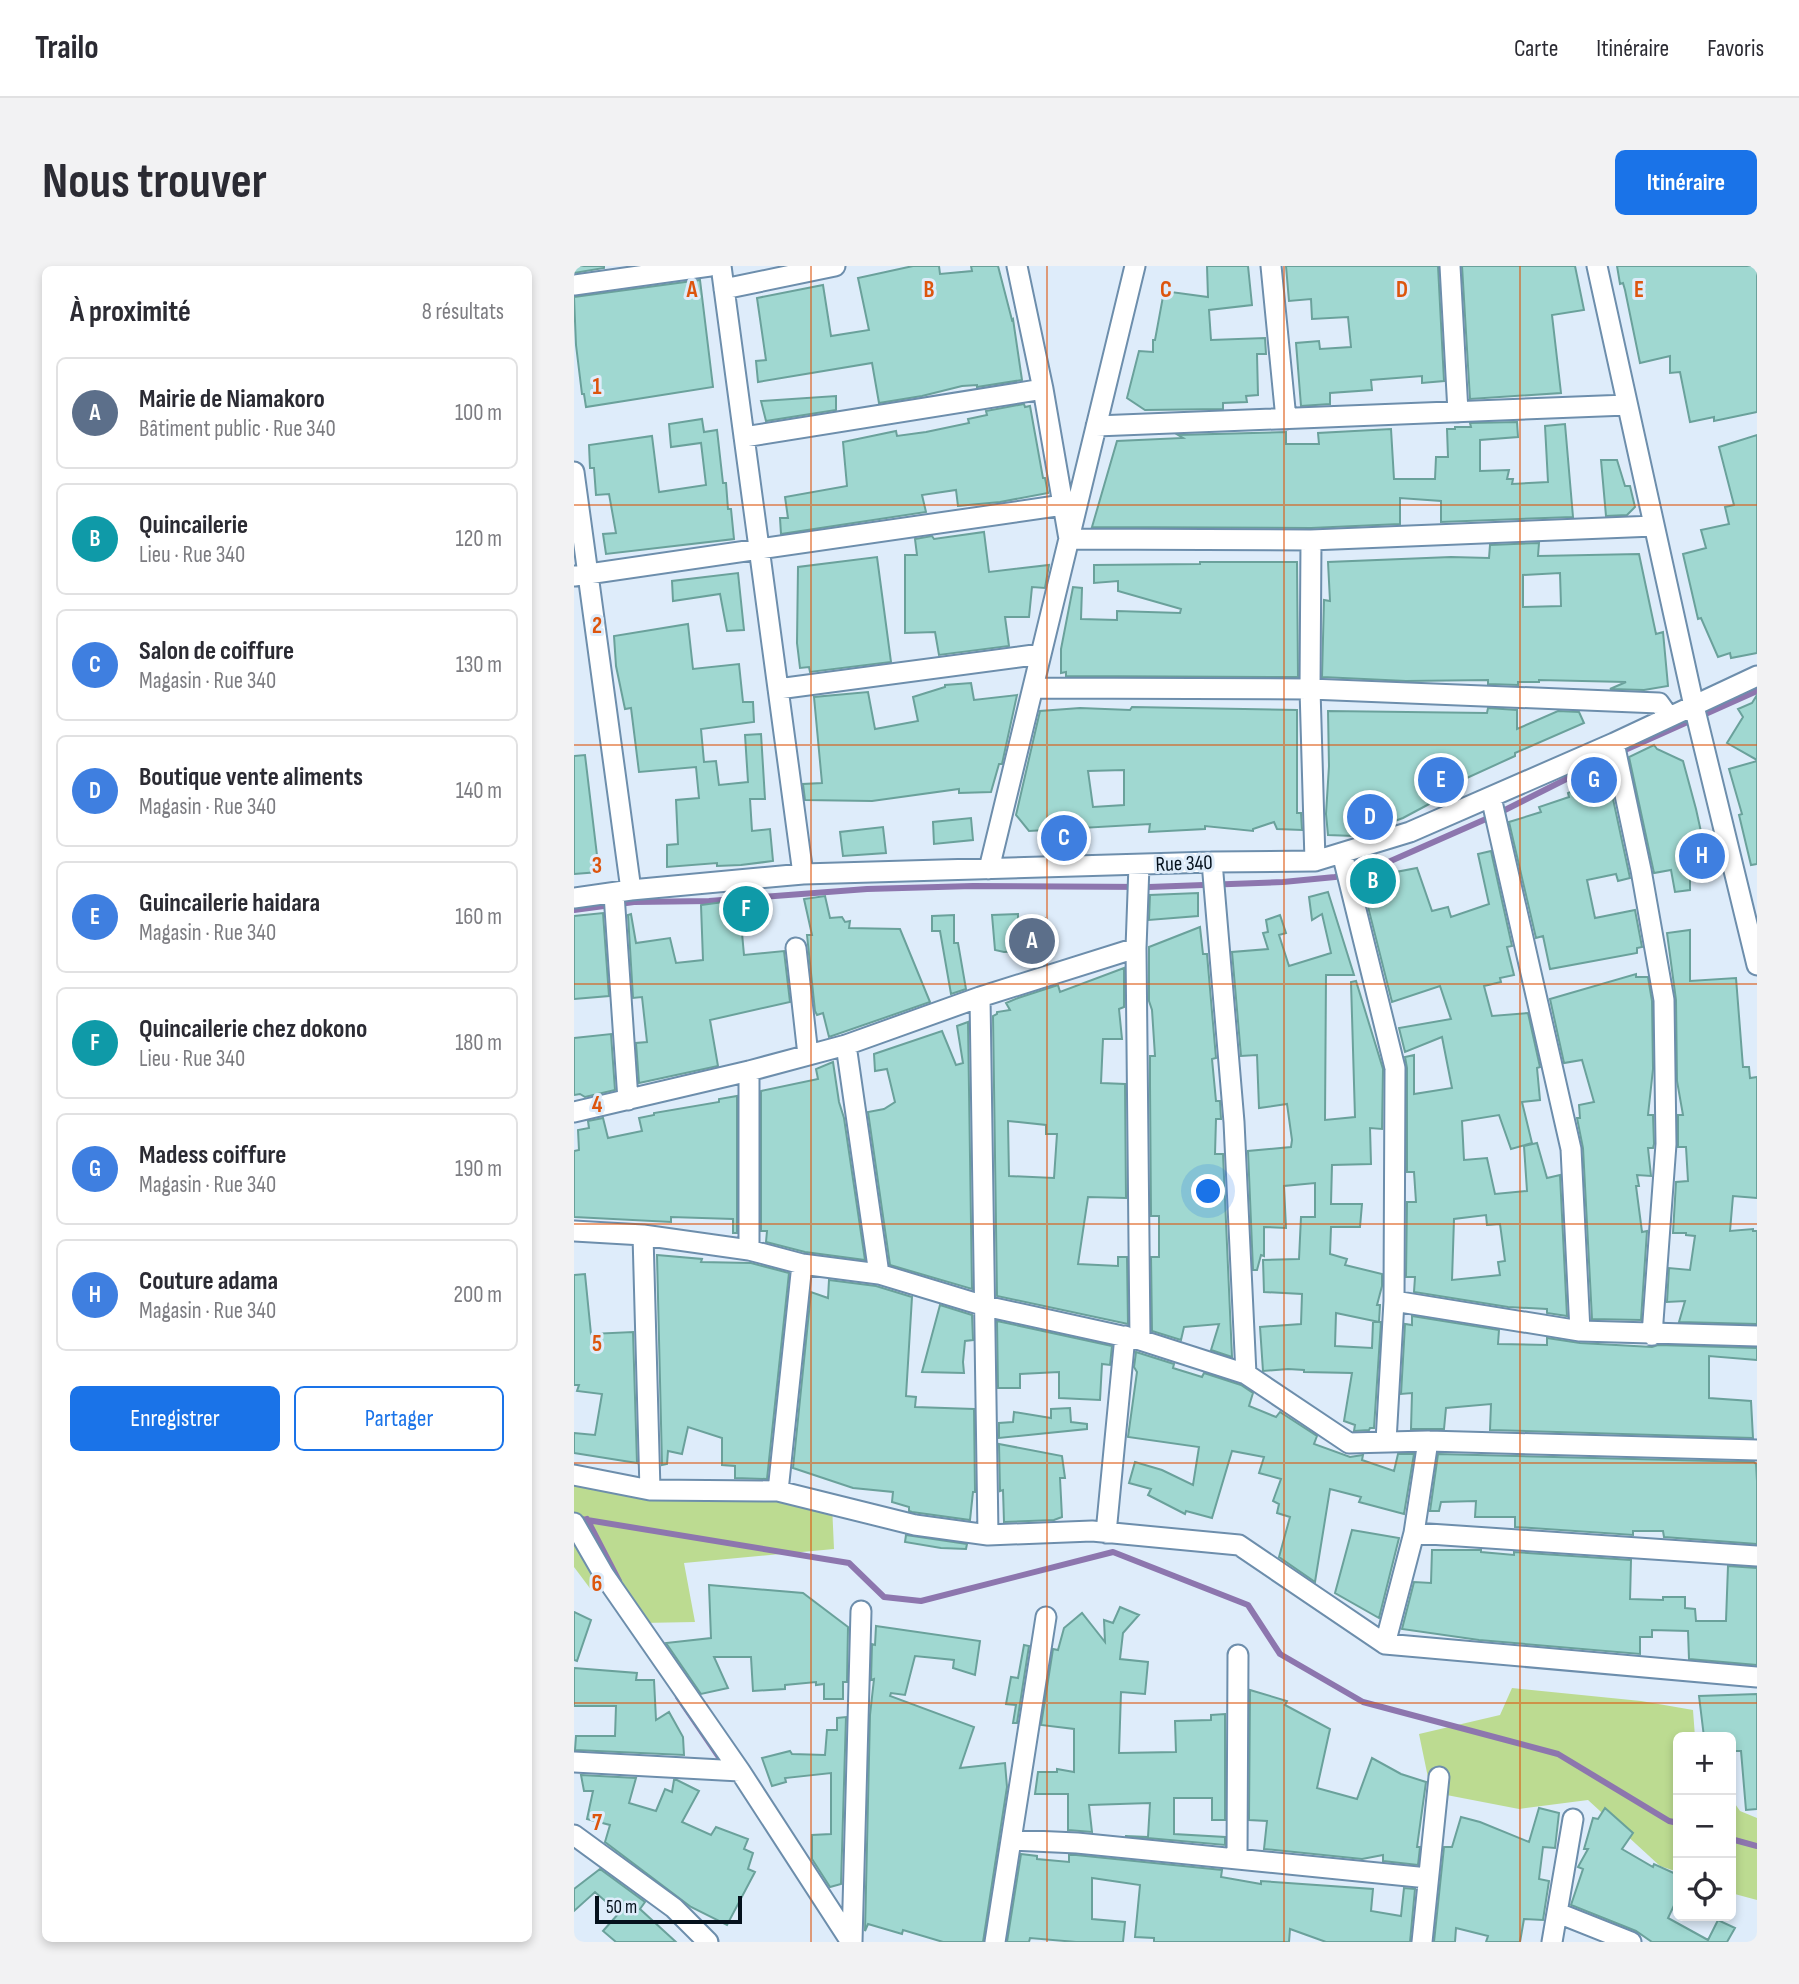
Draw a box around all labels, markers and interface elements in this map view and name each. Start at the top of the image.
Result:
text: Trailo [35,28,99,68]
text: Carte [1514,34,1558,63]
text: Itinéraire [1596,34,1669,63]
text: Favoris [1707,34,1764,63]
button: Itinéraire [1615,150,1757,215]
text: Nous trouver [42,153,267,212]
text: A [686,276,699,304]
text: B [924,276,935,304]
text: C [1160,276,1172,304]
text: D [1396,276,1408,304]
text: E [1634,276,1644,304]
text: À proximité [70,294,191,330]
text: 8 résultats [422,298,504,326]
text: 1 [592,373,602,401]
text: Mairie de Niamakoro [139,384,325,415]
text: A [90,399,100,427]
text: 100 m [455,399,502,427]
text: Bâtiment public · Rue 340 [139,415,336,443]
text: Quincailerie [139,510,248,541]
text: B [90,525,100,553]
text: 120 m [456,525,502,553]
text: Lieu · Rue 340 [139,541,245,569]
text: 2 [592,612,602,640]
text: Salon de coiffure [139,636,294,667]
text: C [89,651,101,679]
text: 130 m [456,651,502,679]
text: Magasin · Rue 340 [139,667,276,695]
pin: E [1418,754,1464,806]
pin: G [1571,754,1617,806]
text: Boutique vente aliments [139,762,363,793]
text: D [89,777,101,805]
text: 140 m [456,777,502,805]
pin: D [1347,791,1393,843]
text: Magasin · Rue 340 [139,793,276,821]
pin: C [1041,812,1087,864]
pin: H [1679,830,1725,882]
street label: Rue 340 [1155,850,1213,877]
text: 3 [592,852,602,880]
pin: B [1350,855,1396,907]
pin: F [723,883,769,935]
text: Guincailerie haidara [139,888,320,919]
text: E [90,903,100,931]
text: 160 m [455,903,502,931]
pin: A [1009,915,1055,967]
text: Magasin · Rue 340 [139,919,276,947]
text: Quincailerie chez dokono [139,1014,367,1045]
text: F [90,1029,100,1057]
text: 180 m [455,1029,502,1057]
text: Lieu · Rue 340 [139,1045,245,1073]
text: 4 [592,1091,603,1119]
text: Madess coiffure [139,1140,286,1171]
text: G [89,1155,101,1183]
text: 190 m [455,1155,502,1183]
text: Magasin · Rue 340 [139,1171,276,1199]
your location [1191,1174,1225,1208]
text: Couture adama [139,1266,278,1297]
text: H [89,1281,101,1309]
text: 200 m [454,1281,502,1309]
text: Magasin · Rue 340 [139,1297,276,1325]
text: 5 [592,1330,602,1358]
button: Enregistrer [70,1386,280,1451]
button: Partager [294,1386,504,1451]
text: 6 [592,1570,602,1598]
map controls [1673,1732,1736,1921]
button: + [1673,1732,1736,1795]
button: − [1673,1795,1736,1858]
text: 7 [592,1809,602,1837]
button: locate [1673,1858,1736,1921]
scale bar [595,1893,742,1925]
text: 50 m [606,1896,637,1919]

